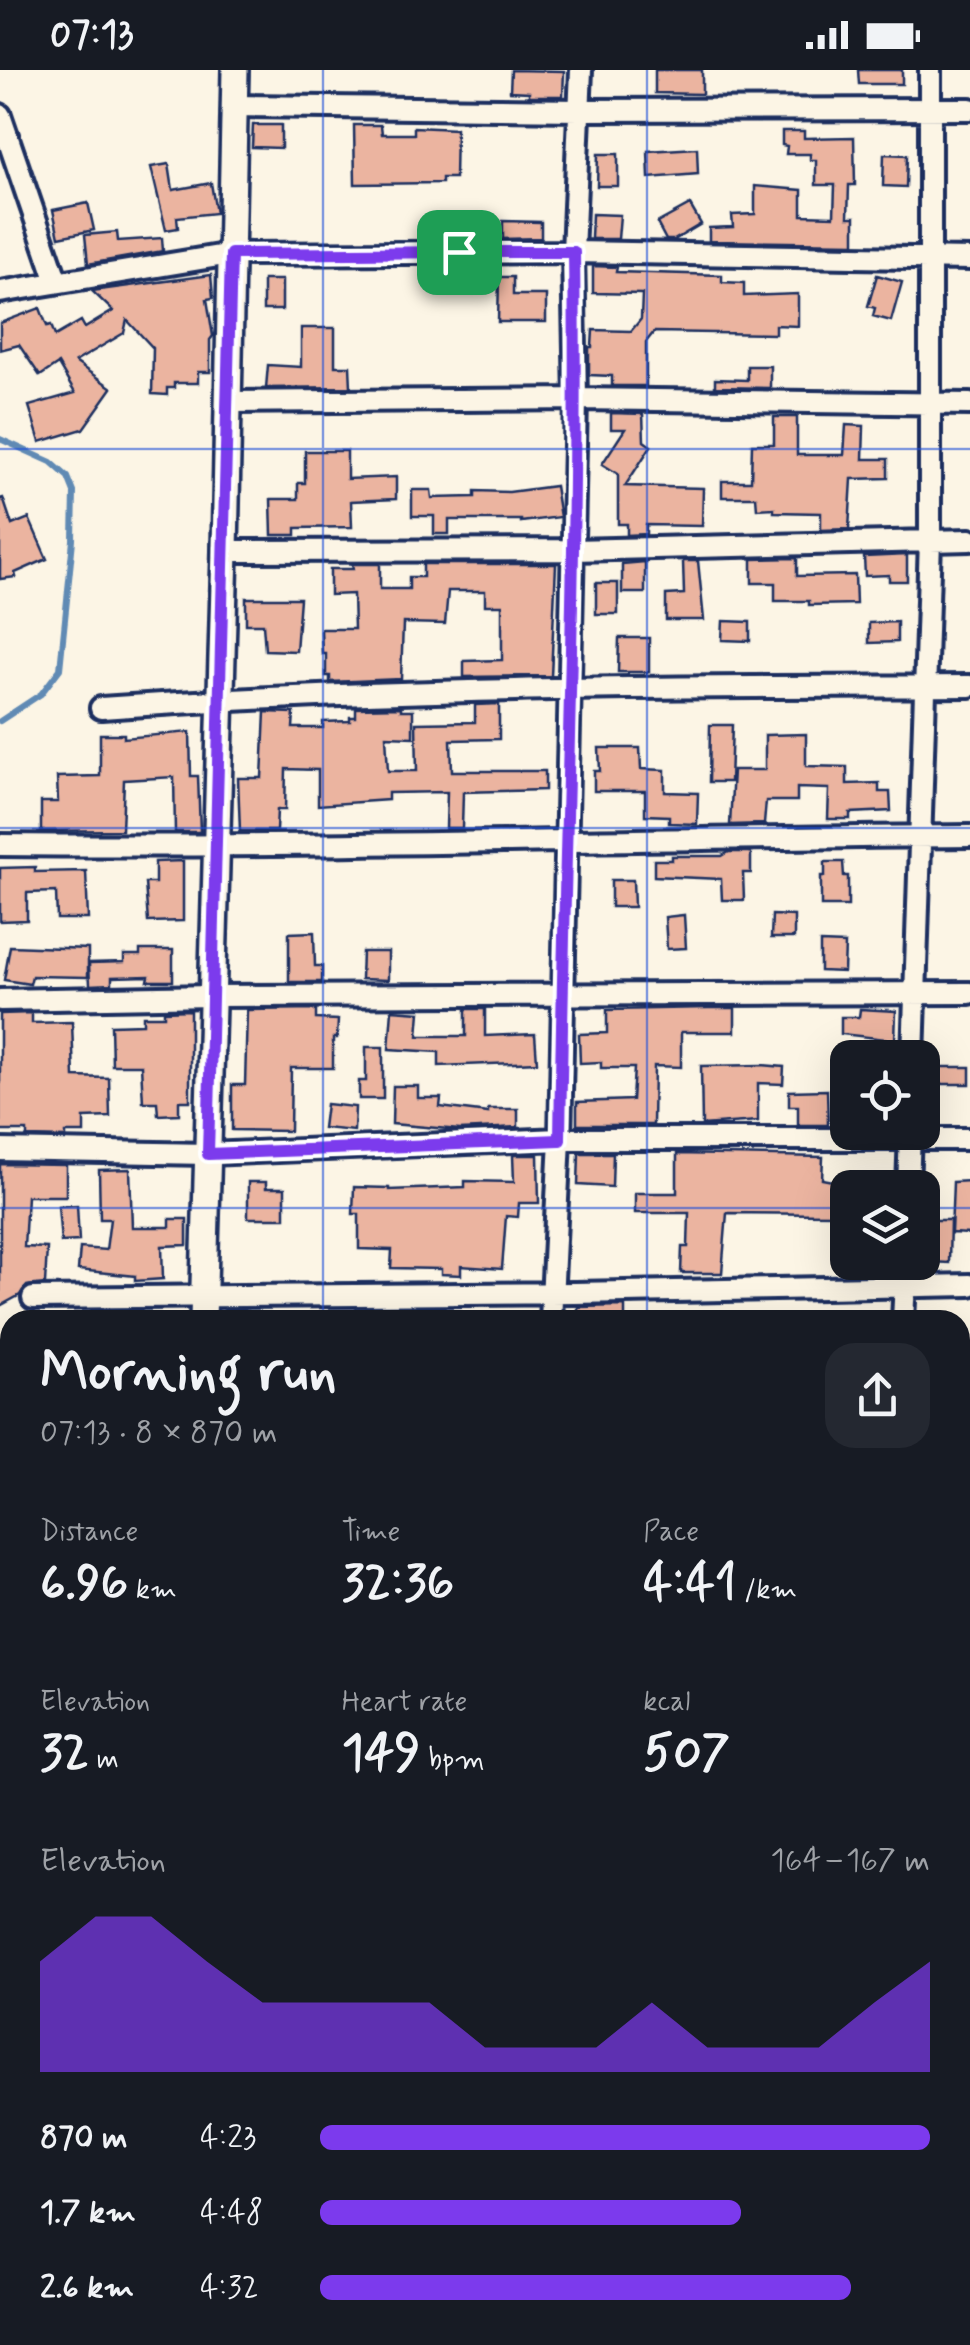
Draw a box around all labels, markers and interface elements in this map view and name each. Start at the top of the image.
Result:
text: 07:13 [50,11,134,60]
pin [417,210,502,295]
icon: arrive [432,225,487,280]
map controls [830,1040,940,1280]
button: locate [830,1040,940,1150]
button: layers [830,1170,940,1280]
text: Morning run [40,1338,337,1410]
button: share [825,1343,930,1448]
text: 07:13 · 8 × 870 m [40,1412,277,1454]
text: Distance [40,1514,138,1551]
text: Time [342,1514,400,1551]
text: Pace [643,1514,699,1551]
text: 6.96 [40,1551,128,1617]
text: 32:36 [342,1551,454,1617]
text: 4:41 [643,1551,736,1617]
text: km [128,1572,177,1609]
text: /km [736,1572,797,1609]
text: Elevation [40,1684,150,1721]
text: Heart rate [342,1684,467,1721]
text: kcal [643,1684,690,1721]
text: 32 [40,1721,89,1787]
text: 149 [342,1721,421,1787]
text: 507 [643,1721,730,1787]
text: m [89,1742,119,1779]
text: bpm [421,1742,485,1779]
text: Elevation [40,1840,166,1882]
text: 164–167 m [771,1840,930,1882]
text: 870 m [40,2117,128,2159]
text: 4:23 [200,2117,256,2159]
text: 1.7 km [40,2192,136,2234]
text: 4:48 [200,2192,263,2234]
text: 2.6 km [40,2267,134,2309]
text: 4:32 [200,2267,259,2309]

